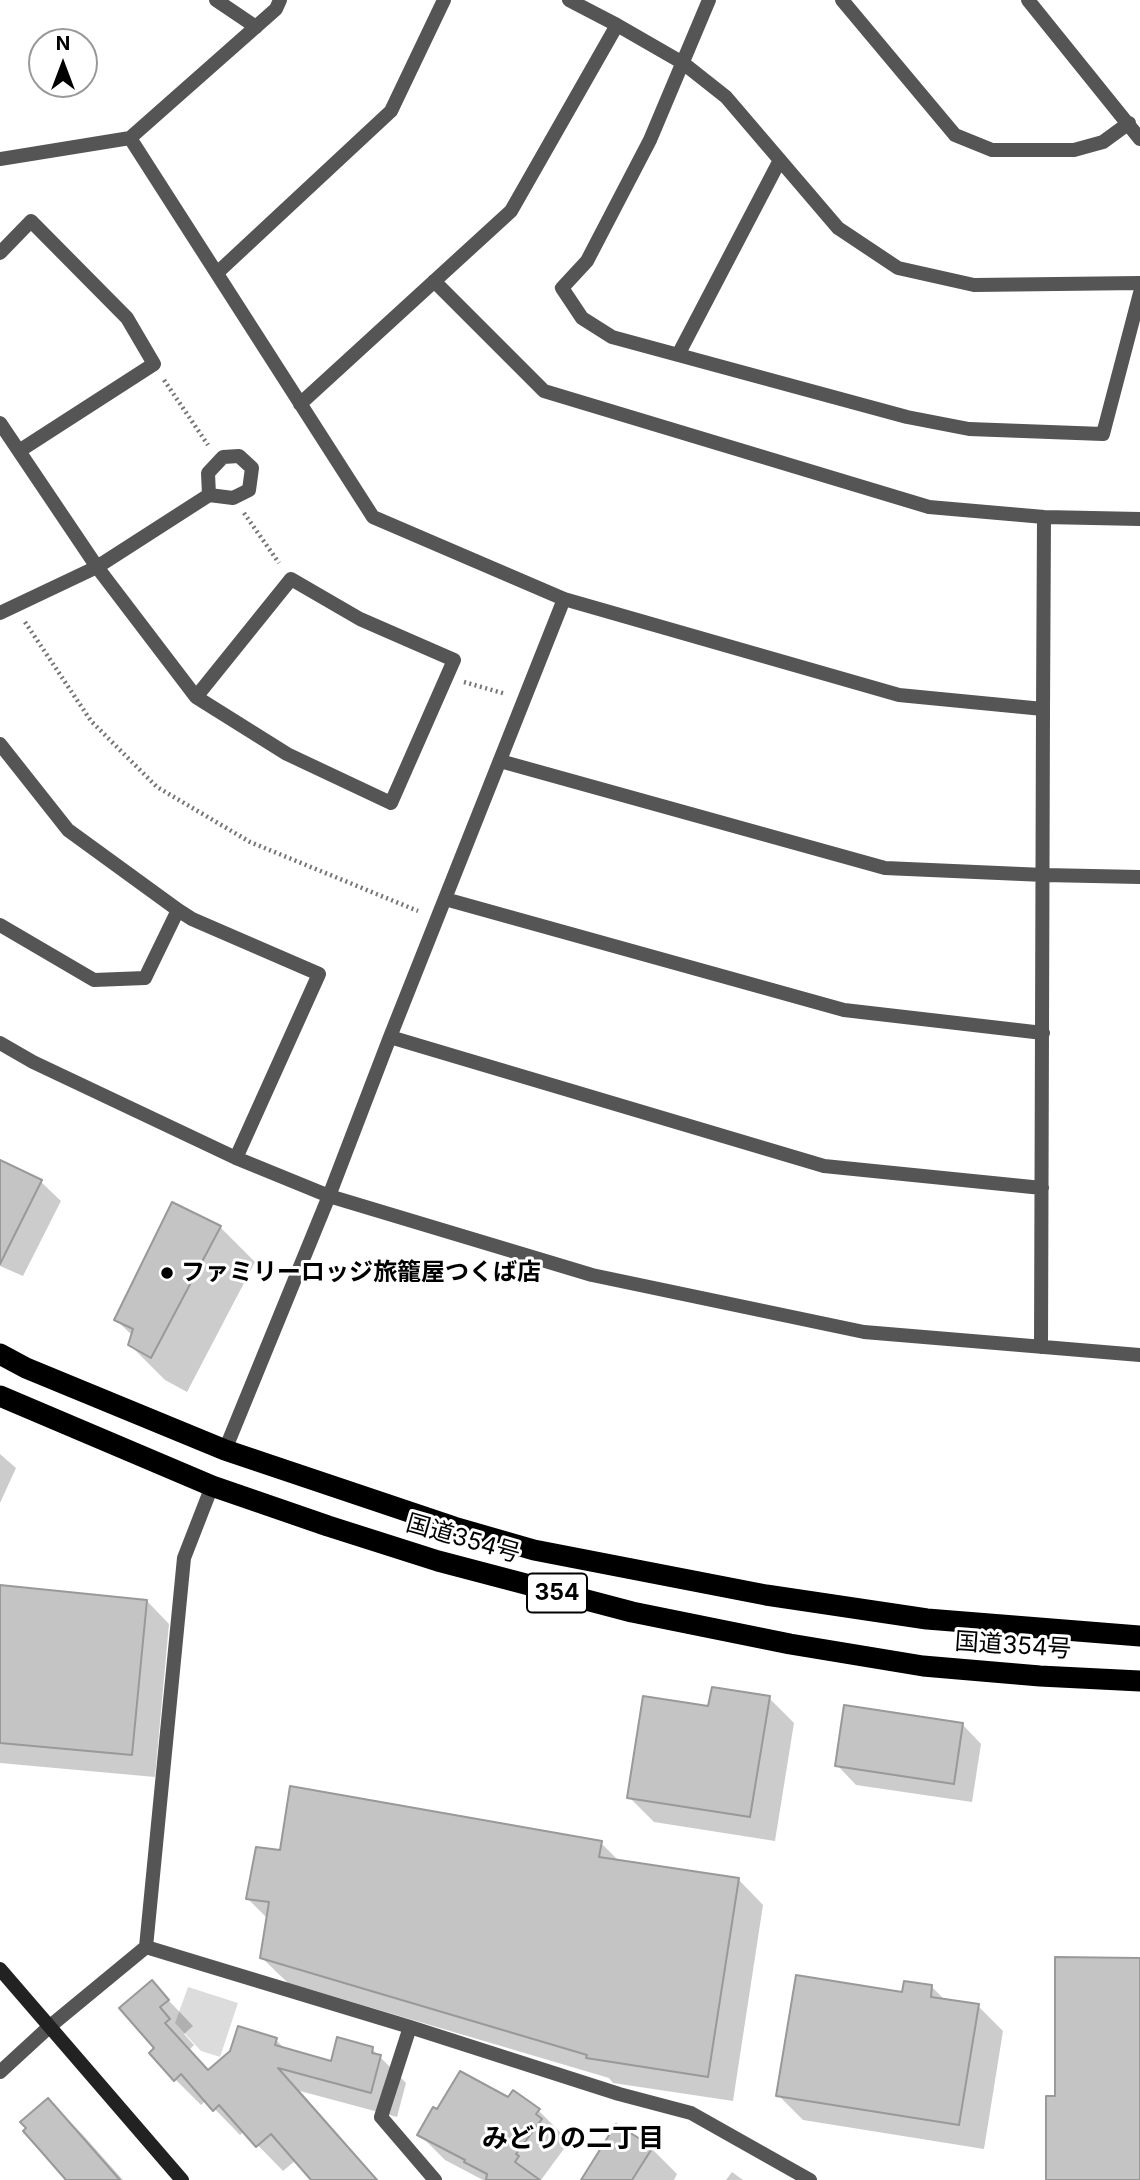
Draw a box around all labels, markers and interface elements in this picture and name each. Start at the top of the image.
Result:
north arrow [28,28,98,98]
text: N [56,32,70,55]
place label: ファミリーロッジ旅籠屋つくば店 [181,1259,541,1287]
marker: ファミリーロッジ旅籠屋つくば店 [159,1265,175,1281]
street label: 国道354号 [403,1509,523,1569]
road number: 354 [527,1574,587,1612]
street label: 国道354号 [954,1628,1072,1664]
district label: みどりの二丁目 [482,2123,664,2155]

